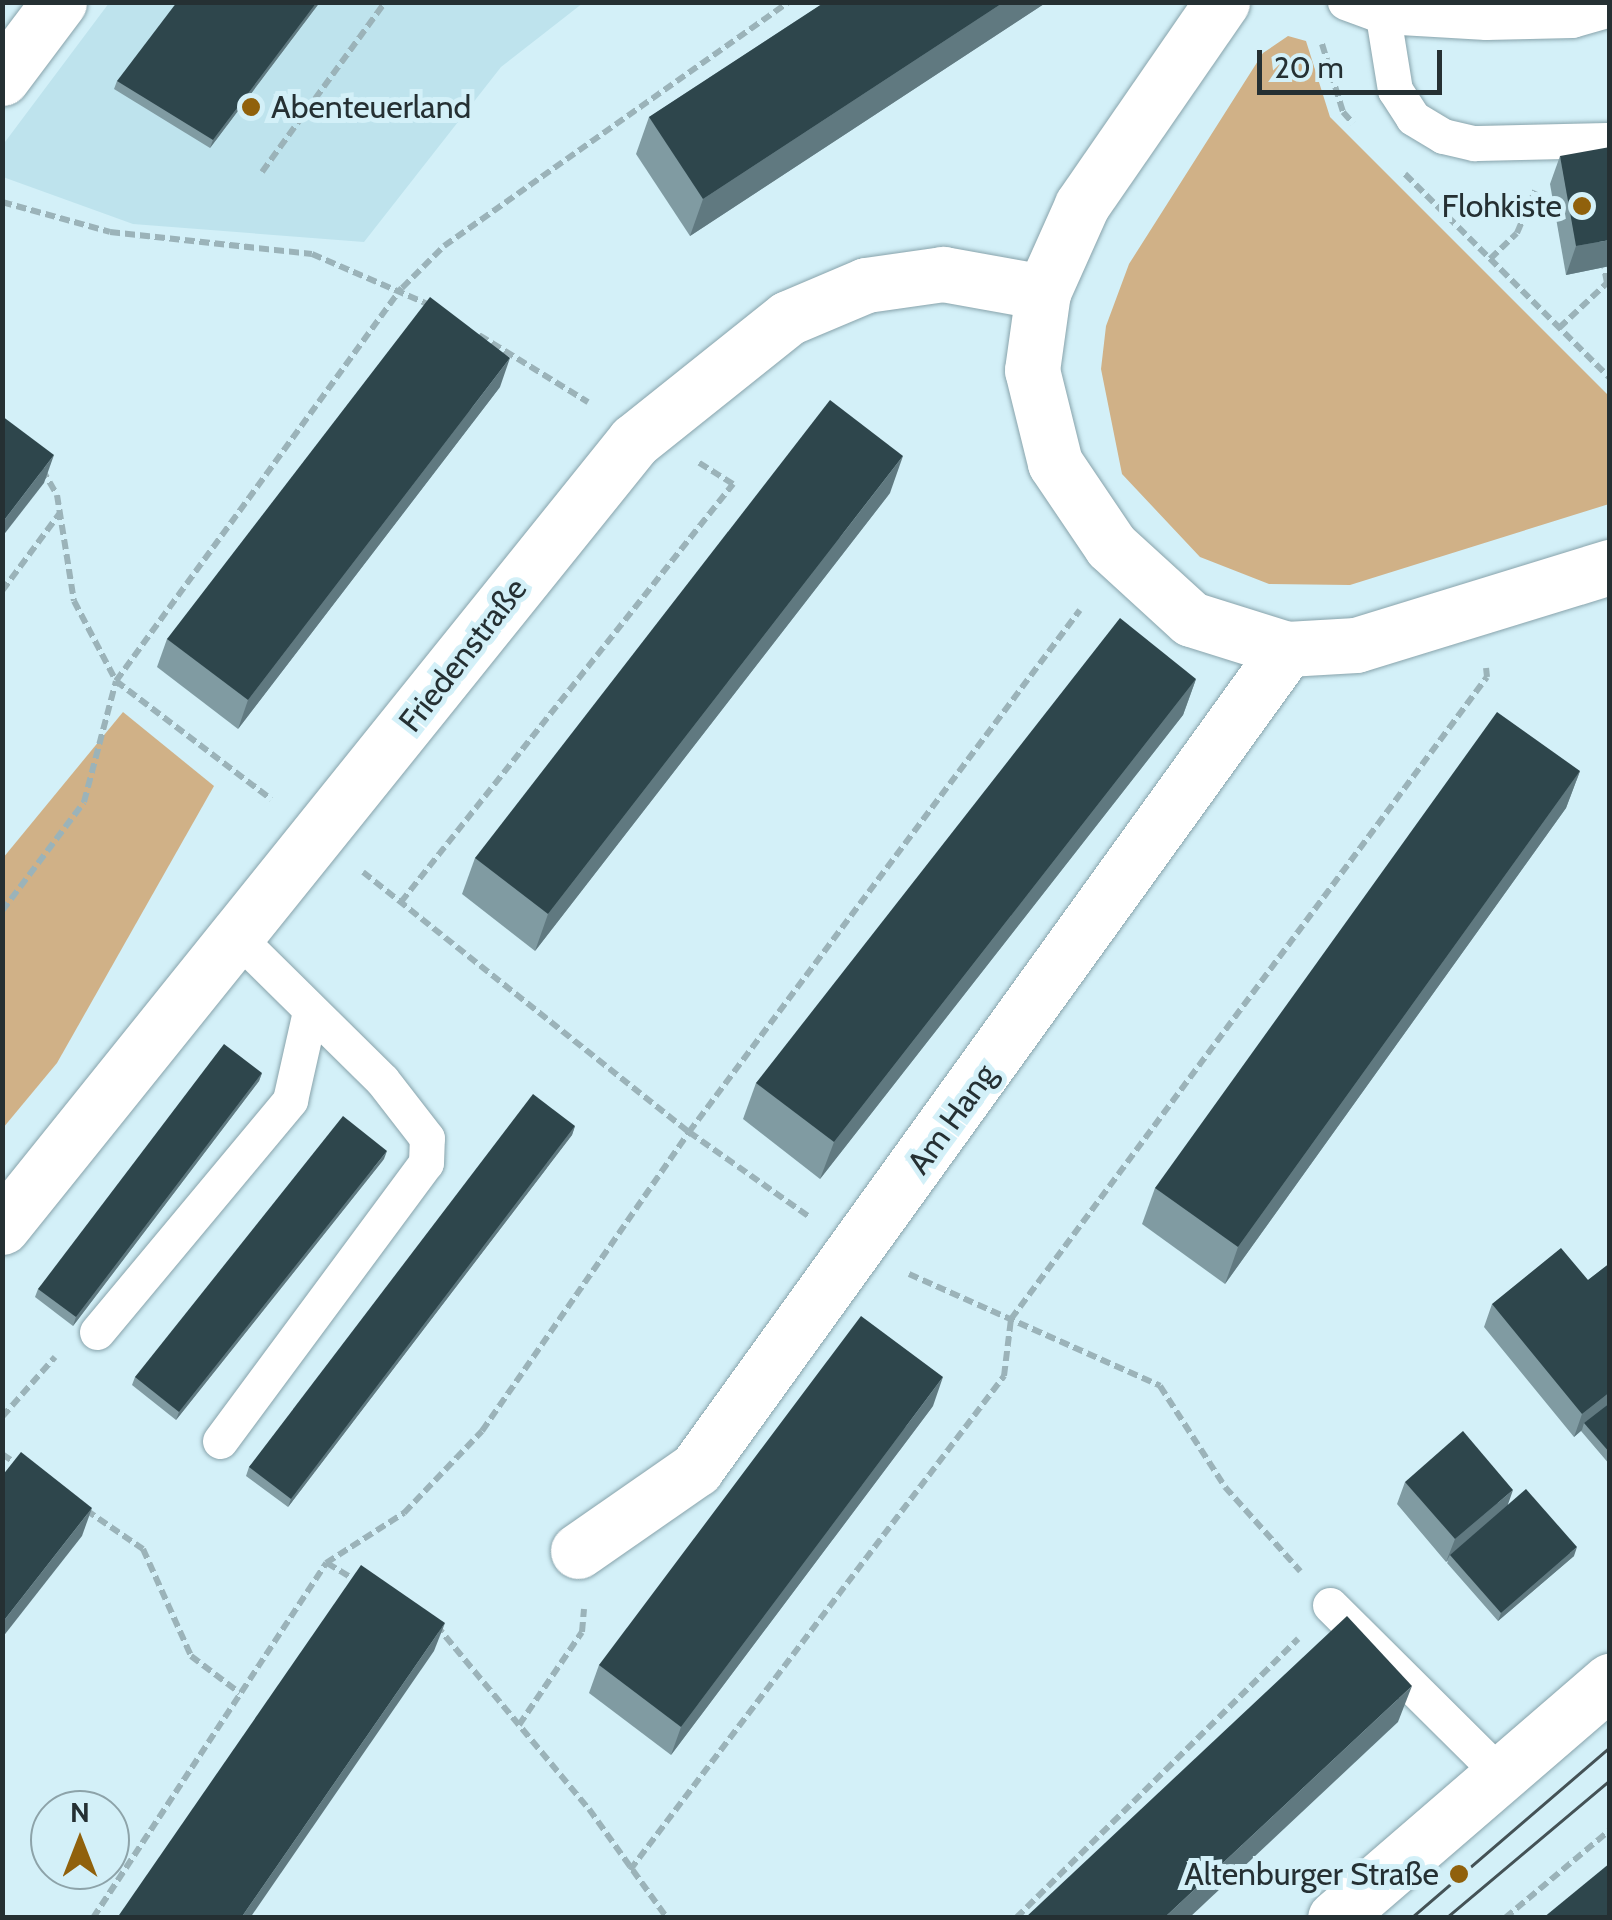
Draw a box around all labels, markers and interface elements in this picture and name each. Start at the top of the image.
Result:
scale bar [1262,30,1447,92]
text: 20 m [1274,49,1344,86]
place label: Abenteuerland [271,88,471,126]
marker: Abenteuerland [240,96,262,118]
place label: Flohkiste [1442,187,1562,225]
marker: Flohkiste [1571,195,1593,217]
street label: Friedenstraße [391,570,535,740]
street label: Am Hang [899,1057,1005,1181]
north arrow [30,1790,130,1890]
text: N [70,1795,90,1829]
place label: Altenburger Straße [1184,1855,1439,1893]
marker: Altenburger Straße [1448,1863,1470,1885]

